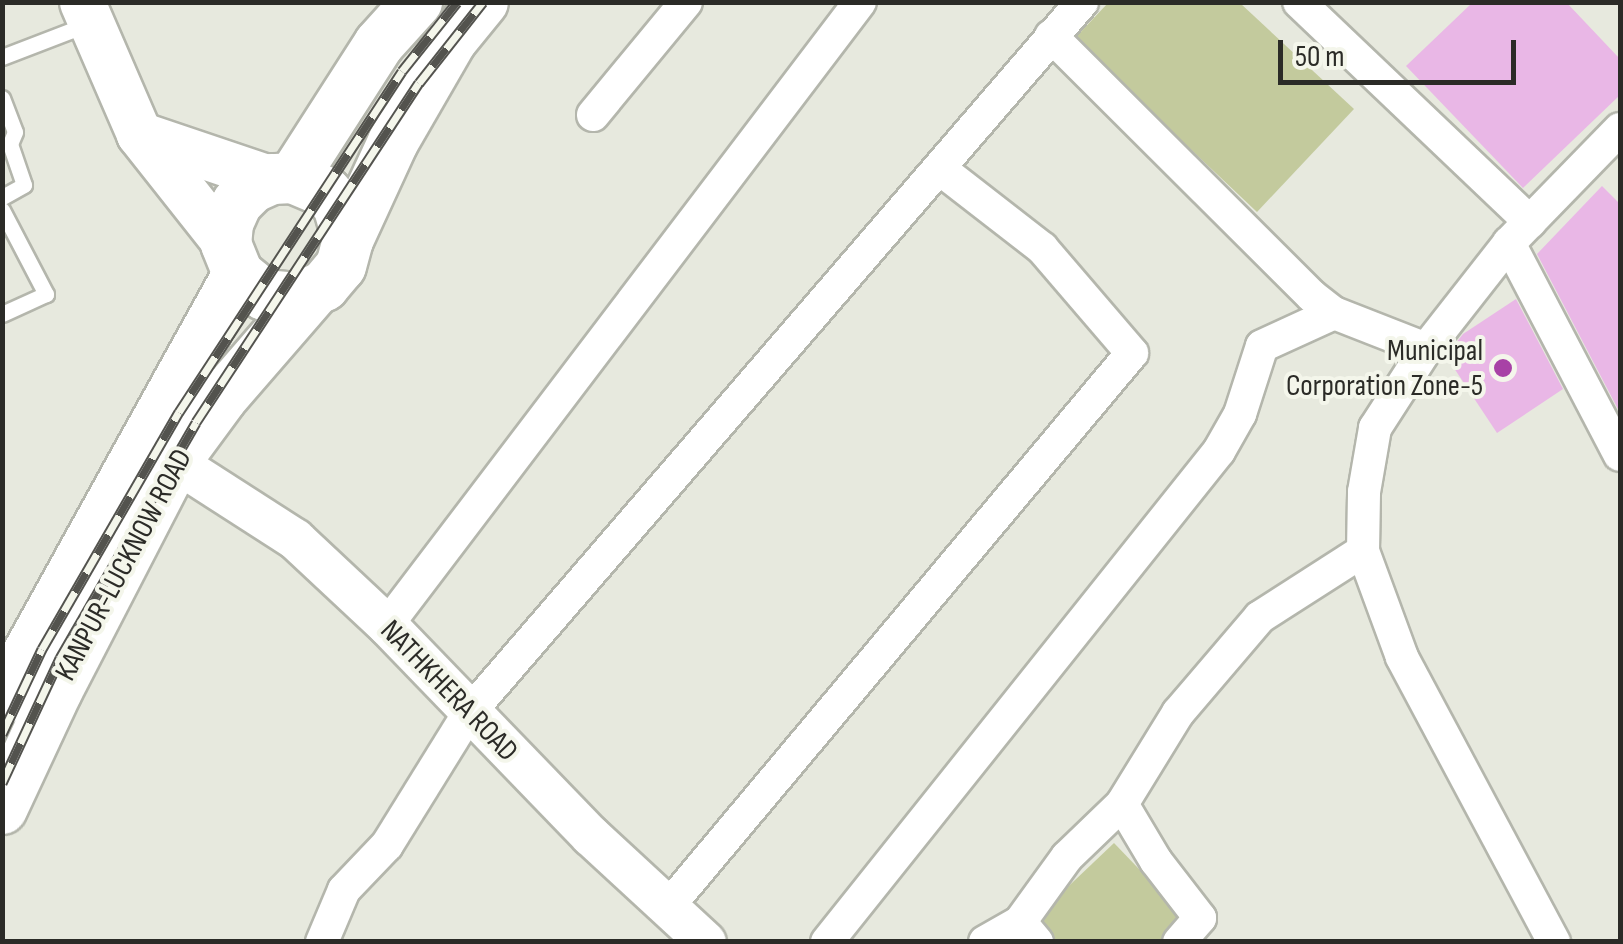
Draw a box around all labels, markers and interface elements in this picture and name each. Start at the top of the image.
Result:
scale bar [1283,20,1520,82]
text: 50 m [1295,39,1344,75]
place label: Municipal Corporation Zone-5 [1286,333,1483,404]
marker: Municipal Corporation Zone-5 [1492,357,1514,379]
street label: KANPUR-LUCKNOW ROAD [48,443,200,687]
street label: NATHKHERA ROAD [373,613,525,769]

